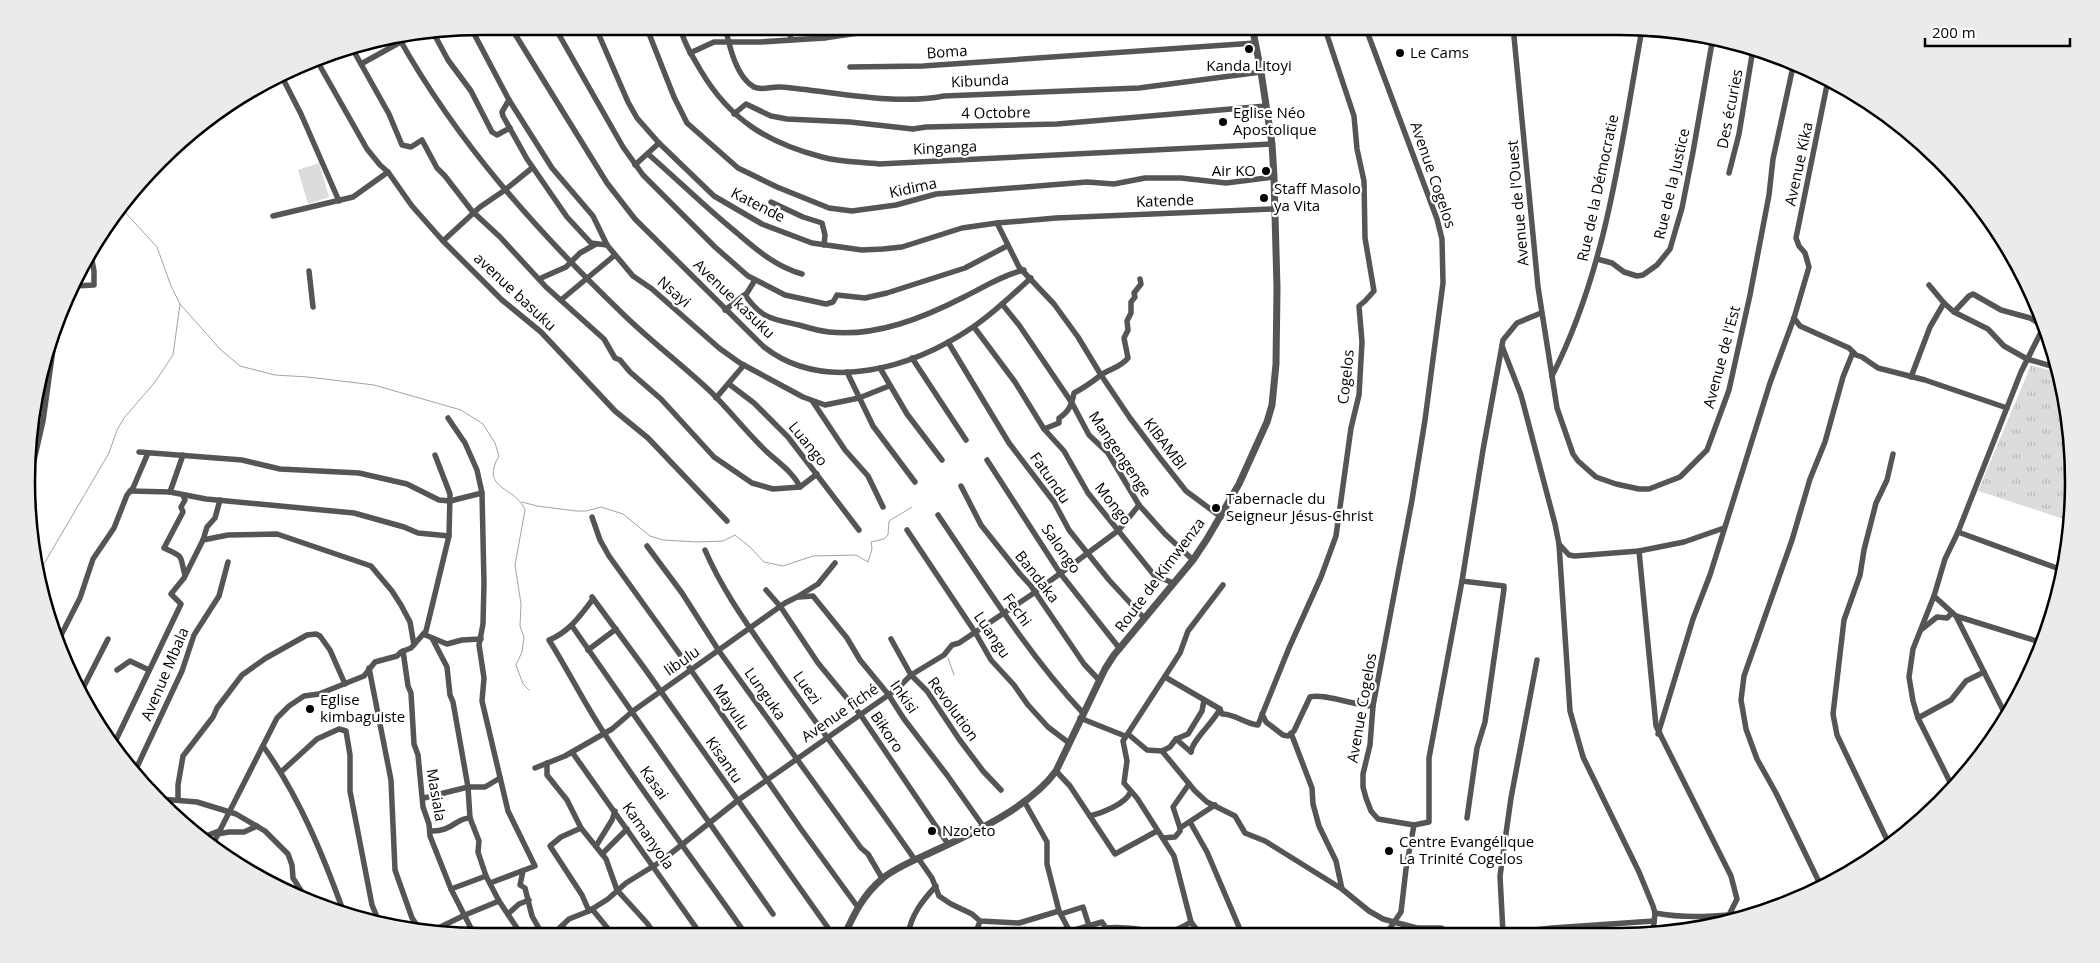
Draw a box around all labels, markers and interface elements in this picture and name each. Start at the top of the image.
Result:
scale bar [1925,15,2070,47]
text: 200 m [1932,22,1976,42]
street label: Boma [926,40,968,62]
place label: Le Cams [1410,42,1469,62]
marker: Kanda Litoyi [1243,43,1255,55]
marker: Le Cams [1394,47,1406,59]
place label: Kanda Litoyi [1206,55,1292,75]
street label: Des écuries [1712,67,1747,150]
street label: Kibunda [950,68,1009,92]
street label: 4 Octobre [961,101,1031,123]
place label: Eglise Néo Apostolique [1233,102,1317,139]
street label: Rue de la Démocratie [1572,112,1622,263]
marker: Eglise Néo Apostolique [1217,116,1229,128]
street label: Avenue Cogelos [1406,119,1461,230]
street label: Avenue Kika [1779,120,1817,208]
street label: Rue de la Justice [1649,126,1694,241]
street label: Kinganga [912,135,978,159]
street label: Avenue de l'Ouest [1502,139,1532,267]
place label: Air KO [1212,160,1256,180]
marker: Air KO [1260,165,1272,177]
street label: Kidima [887,172,938,202]
place label: Staff Masolo ya Vita [1274,178,1361,215]
street label: Katende [728,182,789,226]
street label: Katende [1136,189,1194,211]
marker: Staff Masolo ya Vita [1258,192,1270,204]
street label: avenue basuku [470,248,561,335]
street label: Avenue kasuku [690,254,780,342]
street label: Nsayi [654,271,696,311]
street label: Avenue de l'Est [1698,303,1744,410]
street label: Cogelos [1332,349,1358,405]
street label: Mangengenge [1085,407,1157,500]
street label: KIBAMBI [1140,413,1192,473]
street label: Luango [785,417,833,470]
street label: Fatundu [1026,448,1076,507]
street label: Mongo [1091,478,1137,529]
place label: Tabernacle du Seigneur Jésus-Christ [1226,488,1373,525]
marker: Tabernacle du Seigneur Jésus-Christ [1210,502,1222,514]
street label: Route de Kimwenza [1110,513,1209,636]
street label: Salongo [1038,520,1086,577]
street label: Bandaka [1011,546,1064,607]
street label: Fechi [999,589,1037,630]
street label: Luangu [970,607,1016,662]
street label: Avenue Mbala [135,624,193,723]
street label: libulu [660,641,703,680]
street label: Avenue Cogelos [1342,651,1381,764]
street label: Lunguka [740,663,791,724]
street label: Luezi [789,667,826,708]
street label: Revolution [924,672,984,744]
street label: Inkisi [886,676,923,717]
street label: Avenue fiché [797,678,882,746]
street label: Mayulu [709,679,755,733]
place label: Eglise kimbaguiste [320,689,405,726]
marker: Eglise kimbaguiste [304,703,316,715]
street label: Bikoro [867,707,909,756]
street label: Kisantu [702,732,748,787]
street label: Kasai [636,762,674,803]
street label: Masiala [423,767,451,823]
street label: Kamanyola [618,798,679,873]
place label: Nzo'eto [942,820,995,840]
marker: Nzo'eto [926,825,938,837]
place label: Centre Evangélique La Trinité Cogelos [1399,831,1534,868]
marker: Centre Evangélique La Trinité Cogelos [1383,845,1395,857]

